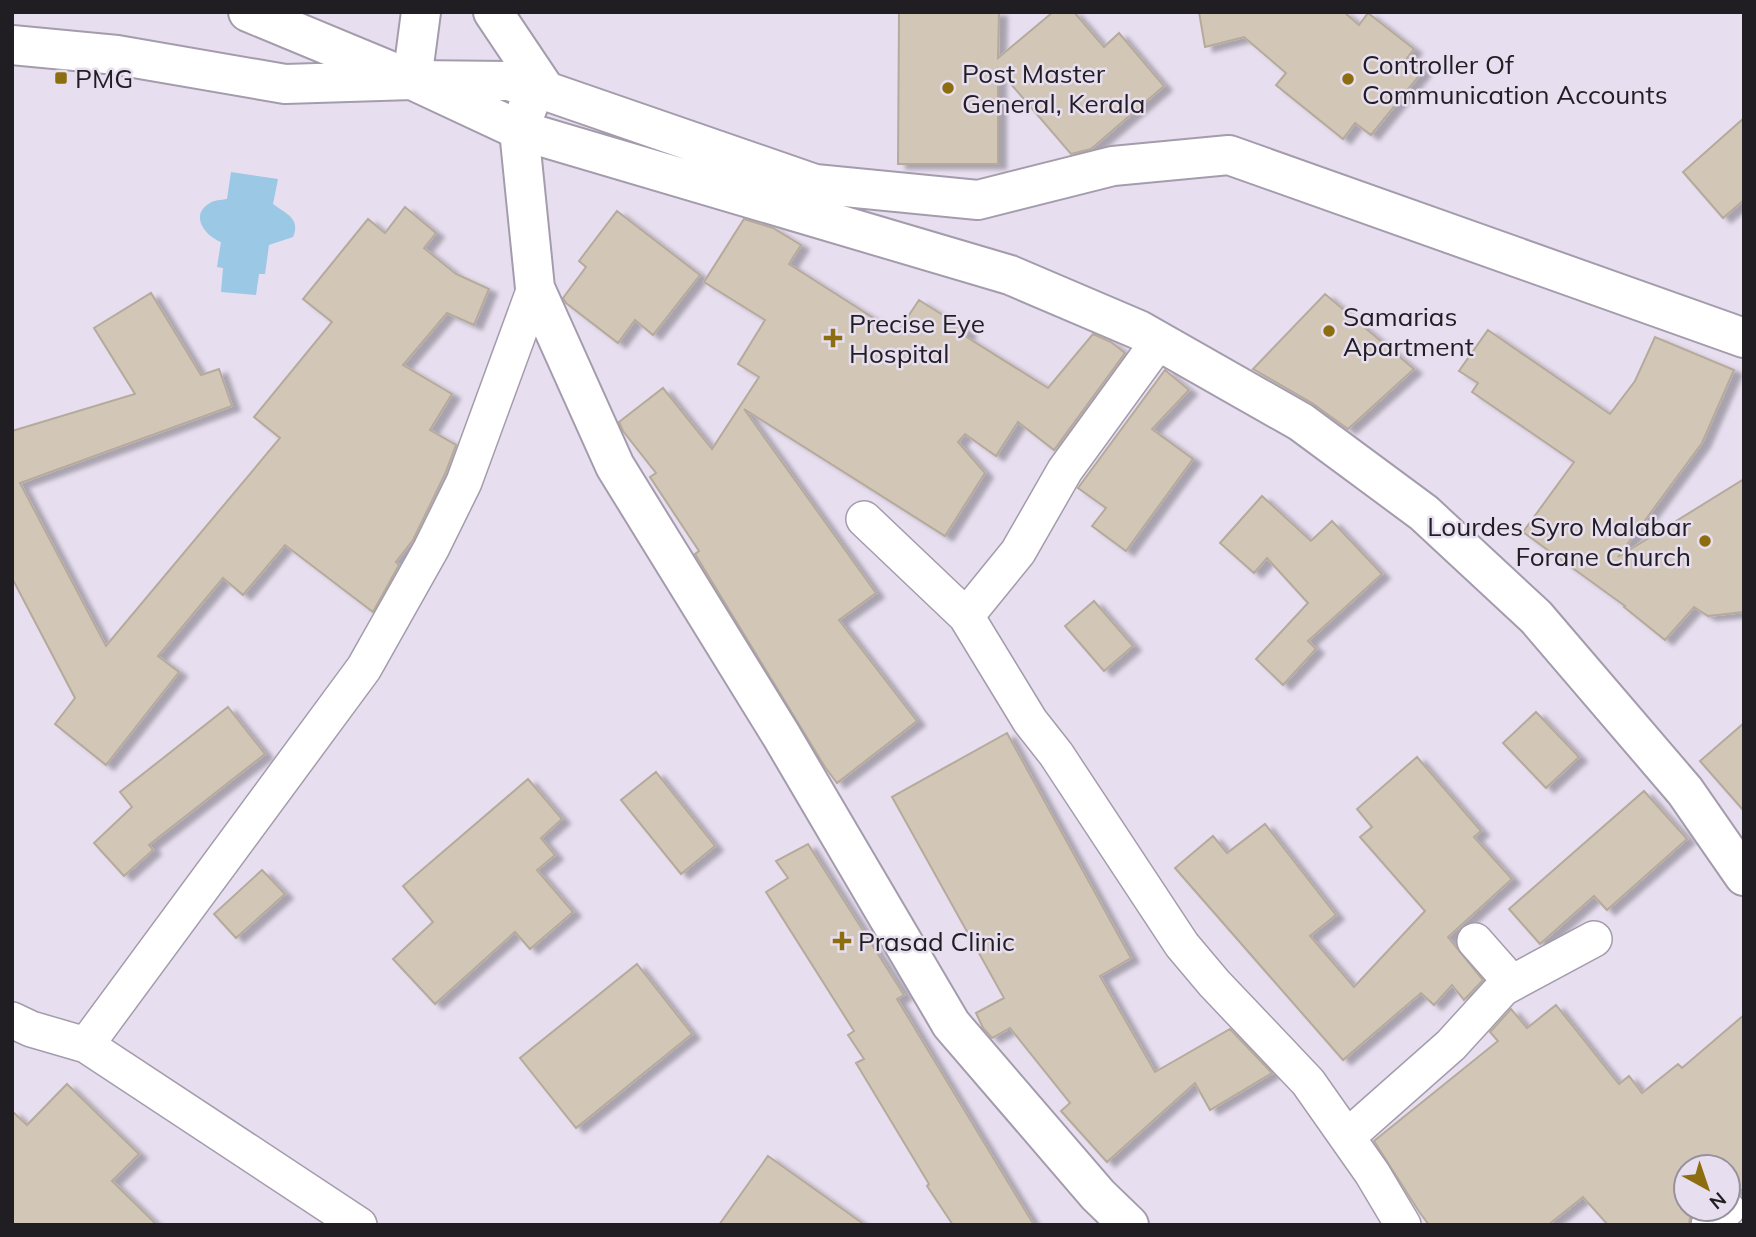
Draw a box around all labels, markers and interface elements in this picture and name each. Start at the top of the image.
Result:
place label: Controller Of Communication Accounts [1362,48,1668,111]
place label: Post Master General, Kerala [962,57,1145,120]
place label: PMG [75,62,133,95]
marker: PMG [53,70,69,86]
marker: Controller Of Communication Accounts [1340,71,1356,87]
marker: Post Master General, Kerala [940,80,956,96]
place label: Samarias Apartment [1343,300,1474,363]
place label: Precise Eye Hospital [849,307,985,370]
marker: Samarias Apartment [1321,323,1337,339]
marker: Precise Eye Hospital [823,328,843,348]
place label: Lourdes Syro Malabar Forane Church [1427,510,1692,573]
marker: Lourdes Syro Malabar Forane Church [1697,533,1713,549]
place label: Prasad Clinic [858,925,1015,958]
marker: Prasad Clinic [832,931,852,951]
north arrow [1672,1153,1742,1223]
text: N [1705,1187,1731,1215]

